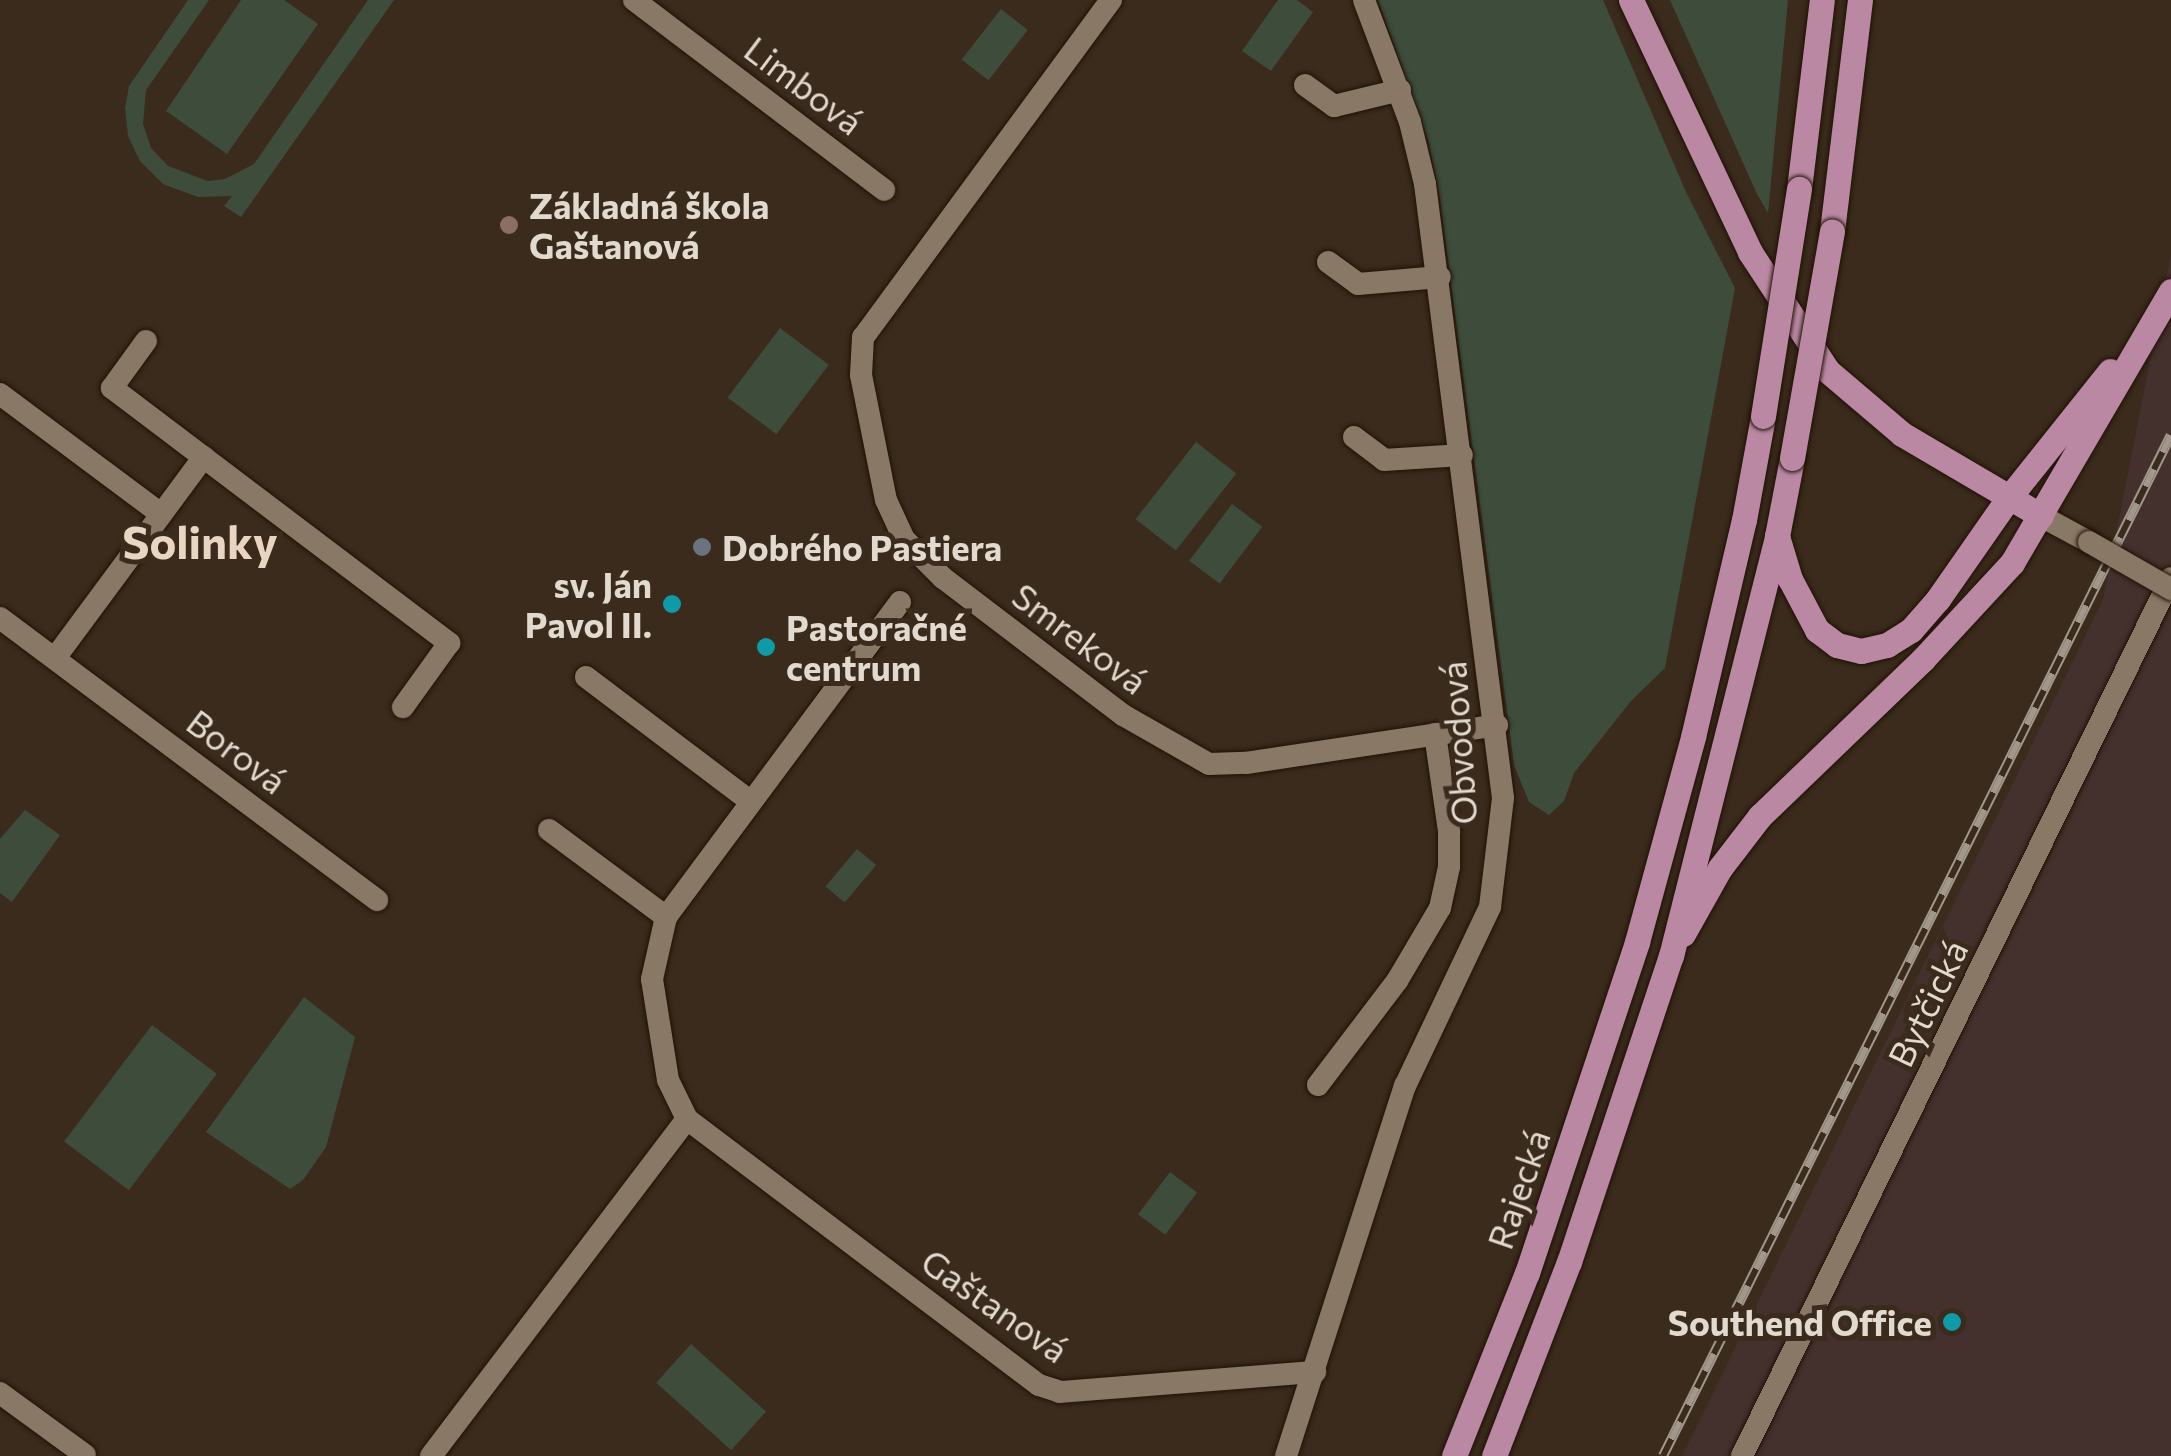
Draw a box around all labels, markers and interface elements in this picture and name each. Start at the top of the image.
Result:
street label: Limbová [737,27,871,143]
place label: Základná škola Gaštanová [529,184,769,266]
marker: Základná škola Gaštanová [498,214,520,236]
district label: Solinky [122,514,278,568]
place label: Dobrého Pastiera [722,526,1002,568]
marker: Dobrého Pastiera [691,536,713,558]
place label: sv. Ján Pavol II. [525,563,652,645]
street label: Smreková [1005,574,1155,702]
marker: sv. Ján Pavol II. [661,593,683,615]
place label: Pastoračné centrum [786,606,967,688]
marker: Pastoračné centrum [755,636,777,658]
street label: Obvodová [1431,660,1485,826]
street label: Borová [179,700,295,802]
street label: Bytčická [1878,933,1976,1073]
street label: Rajecká [1478,1124,1558,1254]
street label: Gaštanová [914,1239,1076,1371]
place label: Southend Office [1668,1301,1932,1343]
marker: Southend Office [1941,1311,1963,1333]

